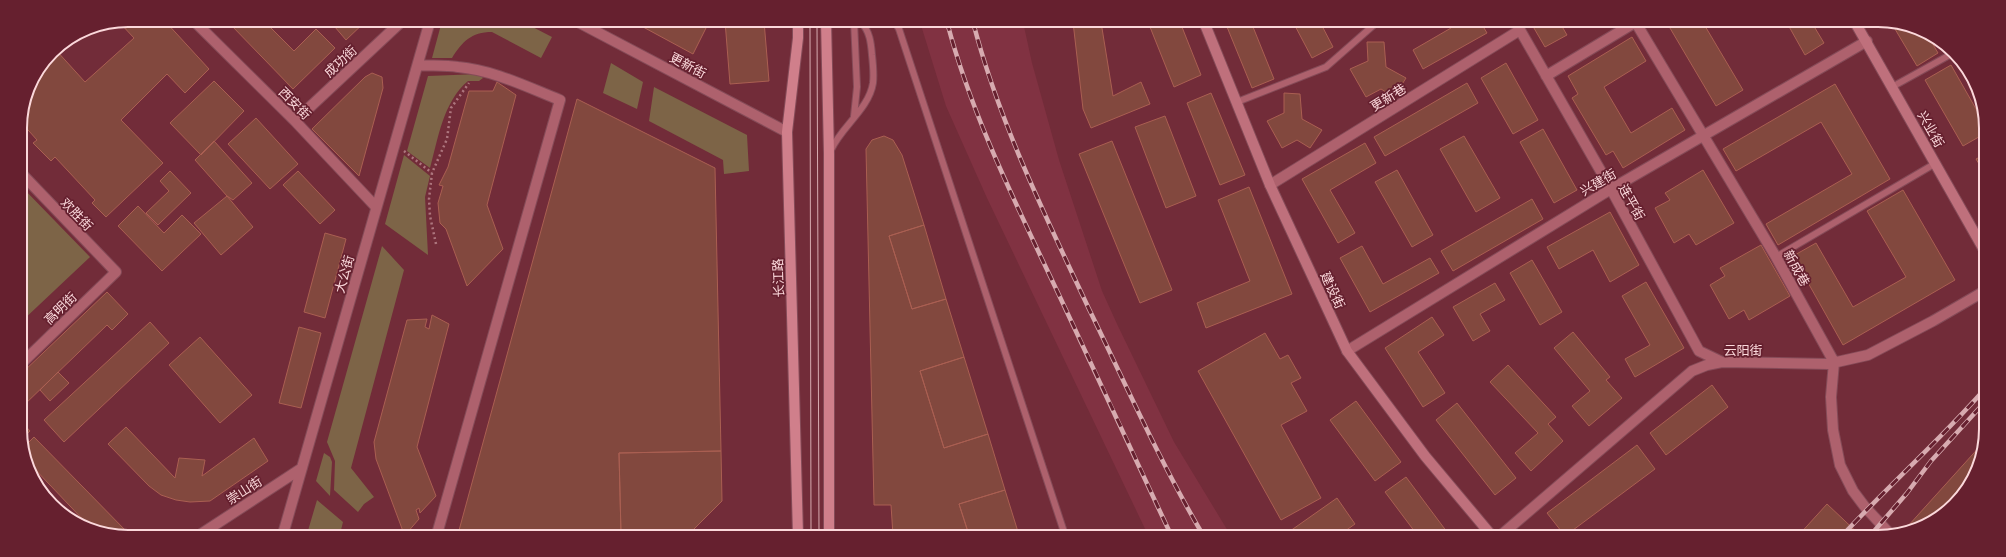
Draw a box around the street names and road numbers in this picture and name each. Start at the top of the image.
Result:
street label: 成功街 [320,41,360,81]
street label: 更新街 [667,48,709,82]
street label: 更新巷 [1367,79,1409,115]
street label: 西安街 [275,83,315,123]
street label: 兴业街 [1913,108,1949,150]
street label: 兴建街 [1577,164,1619,200]
street label: 连平街 [1615,181,1649,223]
street label: 欢胜街 [57,194,97,234]
street label: 新成巷 [1780,247,1814,289]
street label: 大公街 [330,253,358,295]
street label: 长江路 [768,258,788,298]
street label: 建设街 [1317,269,1349,311]
street label: 高明街 [40,288,80,328]
street label: 云阳街 [1723,341,1763,359]
street label: 崇山街 [223,472,265,508]

